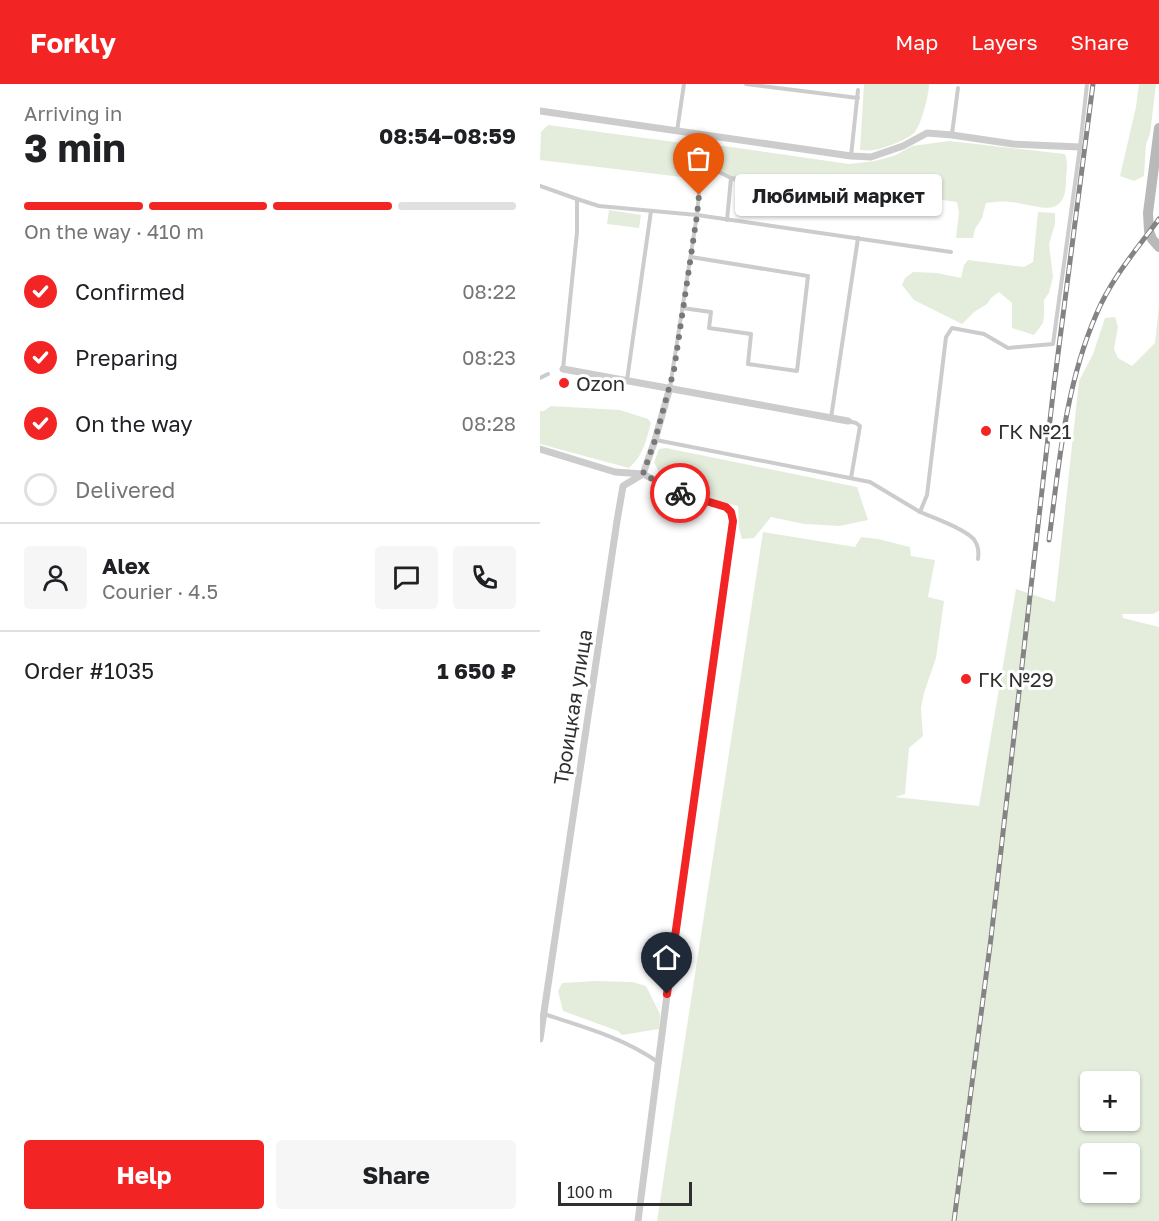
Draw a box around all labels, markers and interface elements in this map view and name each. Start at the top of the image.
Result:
text: Forkly [30,26,116,59]
text: Map [895,29,938,55]
text: Layers [971,29,1038,55]
text: Share [1071,29,1129,55]
text: Arriving in [24,101,122,125]
text: 08:54–08:59 [379,122,516,149]
text: 3 min [24,124,126,171]
pin [673,133,724,195]
icon: bag [682,142,715,175]
callout: Любимый маркет [735,174,942,216]
text: Любимый маркет [752,183,925,207]
text: On the way · 410 m [24,219,204,243]
icon: check [24,275,57,308]
text: Confirmed [75,278,185,305]
text: 08:22 [462,279,516,303]
icon: check [24,341,57,374]
text: Preparing [75,344,178,371]
text: 08:23 [462,345,516,369]
place label: Ozon [576,371,625,395]
marker: Ozon [557,376,571,390]
icon: check [24,407,57,440]
text: On the way [75,410,193,437]
text: 08:28 [462,411,516,435]
place label: ГК №21 [998,419,1072,443]
marker: ГК №21 [979,424,993,438]
courier [650,463,710,523]
text: Delivered [75,476,175,503]
icon: bike [664,477,697,510]
button: person [24,546,87,609]
button: chat [375,546,438,609]
button: phone [453,546,516,609]
text: Alex [102,552,150,579]
text: Courier · 4.5 [102,579,218,603]
street label: Троицкая улица [548,628,596,786]
text: Order #1035 [24,657,154,684]
text: 1 650 ₽ [437,657,516,684]
place label: ГК №29 [978,667,1054,691]
marker: ГК №29 [959,672,973,686]
pin [641,932,692,994]
icon: home [650,941,683,974]
map controls [1080,1071,1140,1203]
button: + [1080,1071,1140,1131]
button: Help [24,1140,264,1209]
button: Share [276,1140,516,1209]
button: − [1080,1143,1140,1203]
scale bar [558,1179,692,1206]
text: 100 m [567,1182,613,1202]

